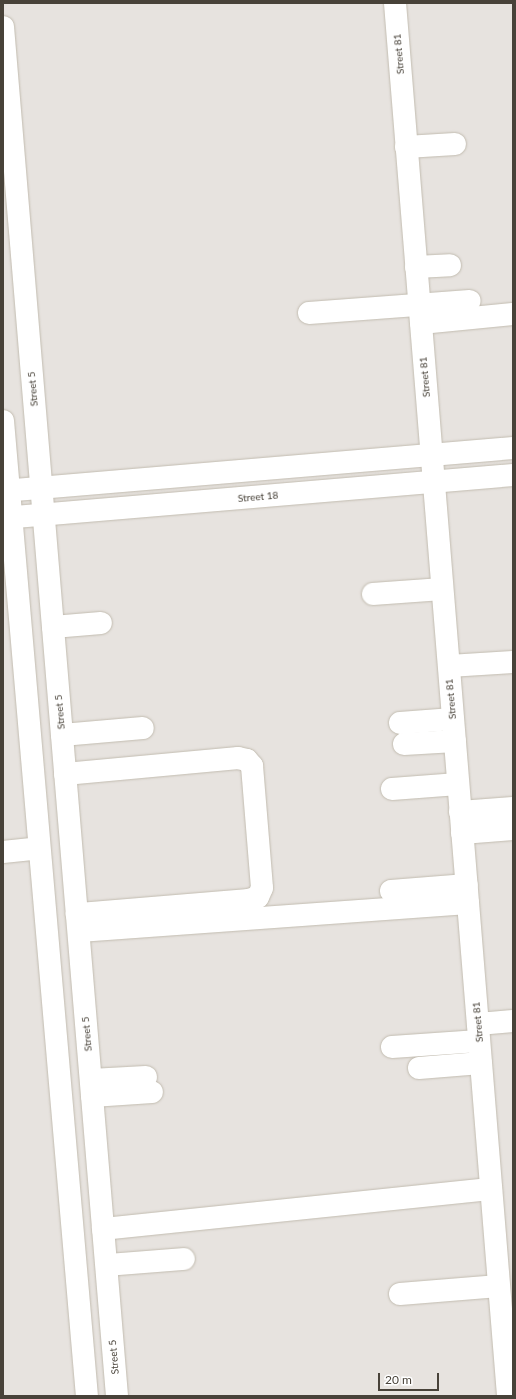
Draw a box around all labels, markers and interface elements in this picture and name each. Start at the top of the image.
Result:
street label: Street 81 [391,33,407,75]
street label: Street 81 [417,356,433,398]
street label: Street 5 [26,371,40,407]
street label: Street 18 [237,489,279,505]
street label: Street 81 [443,678,459,720]
street label: Street 5 [53,694,67,730]
street label: Street 81 [470,1001,486,1043]
street label: Street 5 [80,1016,94,1052]
street label: Street 5 [107,1339,121,1375]
scale bar [380,1365,441,1391]
text: 20 m [385,1372,412,1387]

